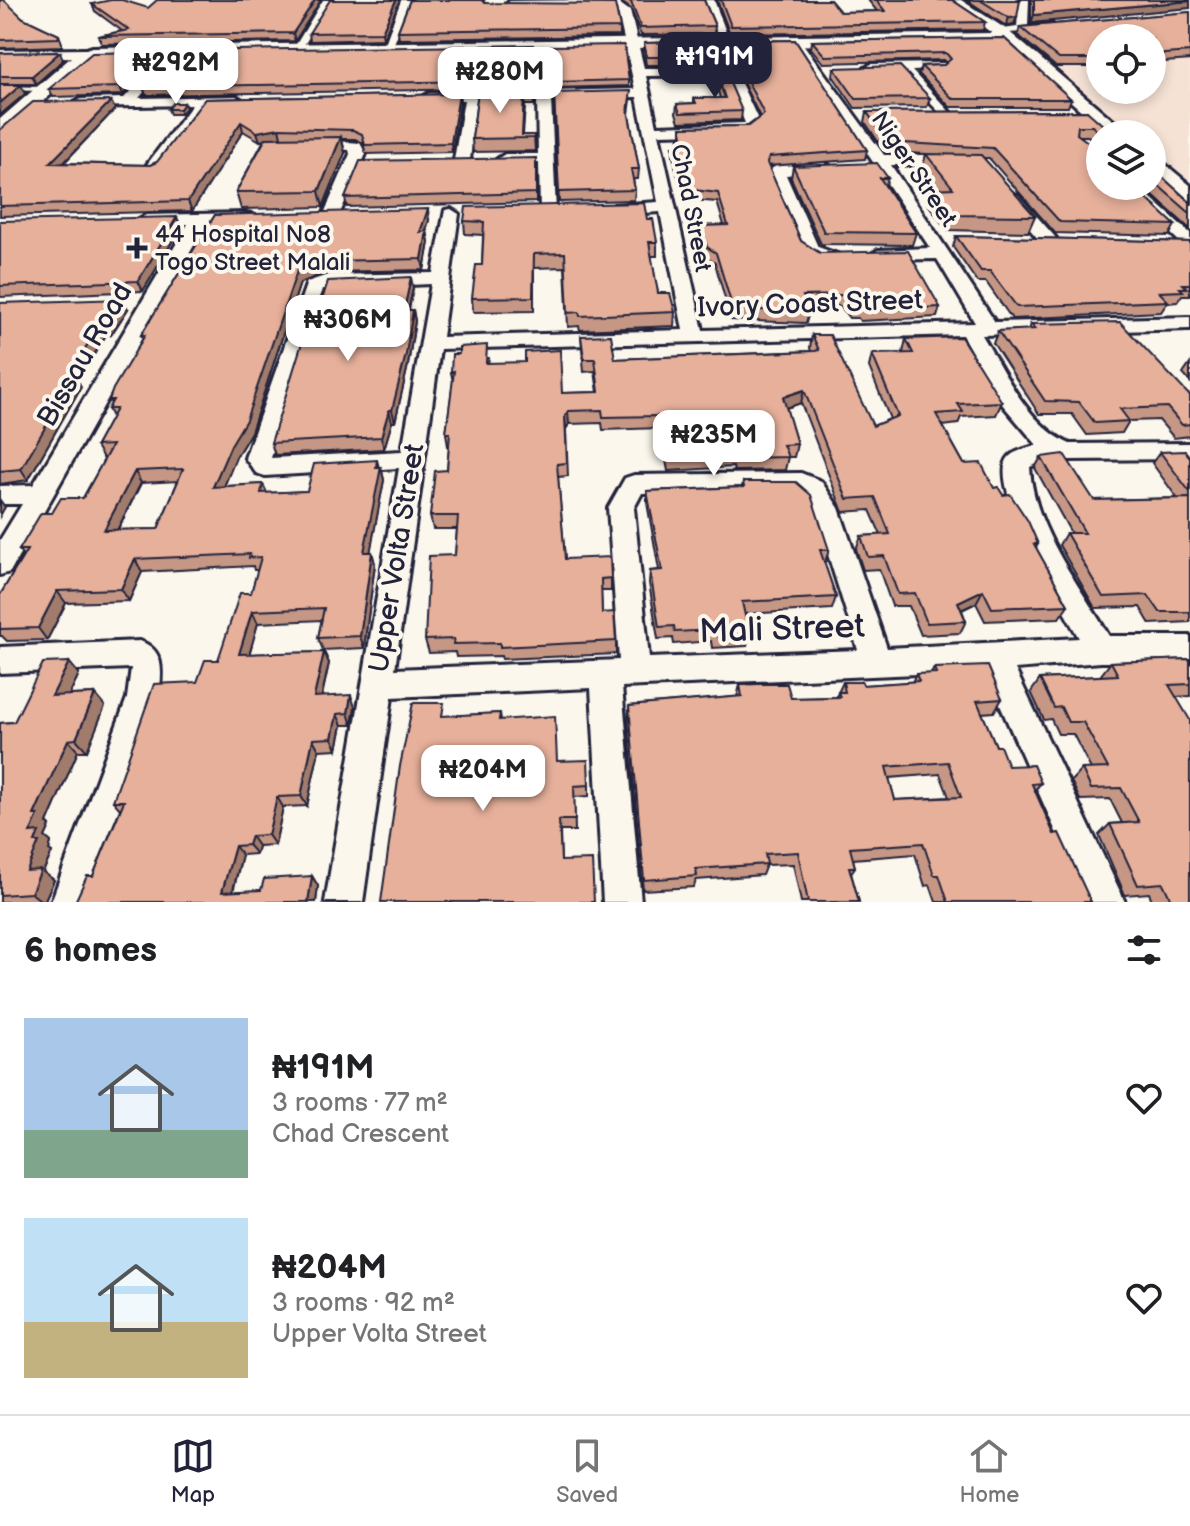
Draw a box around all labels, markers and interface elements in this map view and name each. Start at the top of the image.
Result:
map controls [1086,24,1166,200]
button: locate [1086,24,1166,104]
pin: ₦191M [659,32,771,100]
pin: ₦292M [120,38,232,106]
text: ₦191M [676,42,754,73]
pin: ₦280M [444,47,556,115]
text: ₦292M [132,48,220,79]
text: ₦280M [456,57,544,88]
street label: Niger Street [865,106,963,232]
button: layers [1086,120,1166,200]
street label: Chad Street [664,142,718,275]
place label: 44 Hospital No8 Togo Street Malali [155,220,350,277]
marker: 44 Hospital No8 Togo Street Malali [126,237,148,259]
street label: Bissau Road [31,277,139,433]
street label: Ivory Coast Street [697,284,924,324]
pin: ₦306M [292,295,404,363]
text: ₦306M [304,305,392,336]
pin: ₦235M [658,410,770,478]
text: ₦235M [671,420,757,451]
street label: Upper Volta Street [363,441,431,675]
street label: Mali Street [698,606,866,652]
pin: ₦204M [427,745,539,813]
text: ₦204M [439,755,527,786]
icon: filters [1122,928,1166,972]
text: 6 homes [24,930,157,971]
text: ₦191M [272,1047,374,1088]
icon: home [88,1050,184,1146]
icon: heart [1122,1076,1166,1120]
text: 3 rooms · 77 m² [272,1088,448,1119]
text: Chad Crescent [272,1119,449,1150]
text: ₦204M [272,1247,387,1288]
icon: home [88,1250,184,1346]
icon: heart [1122,1276,1166,1320]
text: 3 rooms · 92 m² [272,1288,455,1319]
text: Upper Volta Street [272,1319,487,1350]
tab: Map [171,1434,215,1509]
tab: Saved [556,1434,618,1509]
tab: Home [959,1434,1019,1509]

